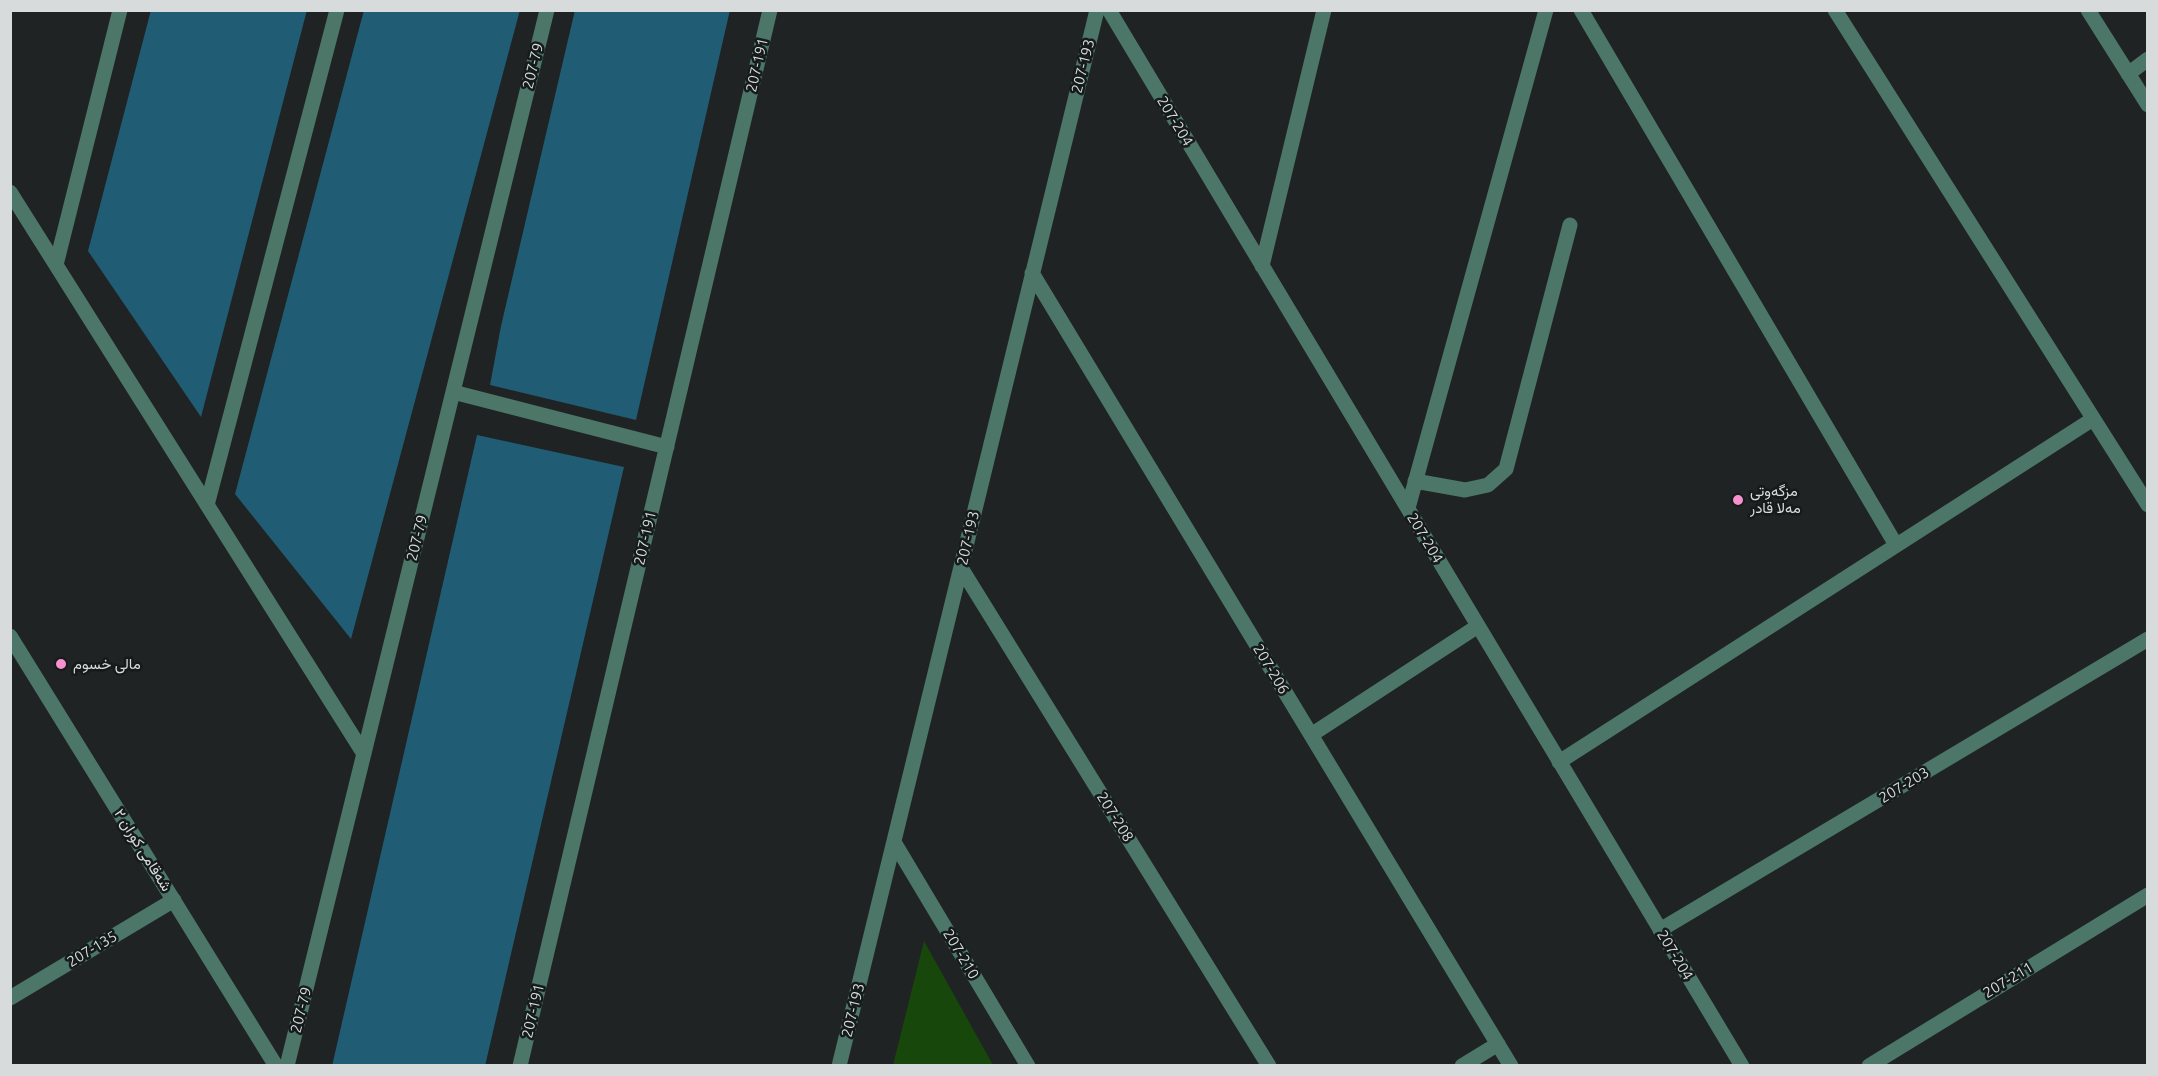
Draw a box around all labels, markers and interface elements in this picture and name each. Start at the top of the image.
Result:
street label: 207-191 [742,36,772,94]
street label: 207-193 [1068,37,1098,95]
street label: 207-79 [519,41,547,91]
street label: 207-204 [1153,93,1197,149]
place label: مزگەوتی مەلا قادر [1750,482,1801,517]
marker: مزگەوتی مەلا قادر [1731,493,1745,507]
street label: 207-191 [630,509,660,567]
street label: 207-193 [953,509,983,567]
street label: 207-204 [1403,510,1447,566]
street label: 207-79 [403,513,431,563]
street label: 207-206 [1249,641,1293,697]
place label: مالى خسوم [73,655,141,673]
marker: مالى خسوم [54,657,68,671]
street label: 207-203 [1876,763,1932,807]
street label: 207-208 [1093,789,1137,845]
street label: شەقامی کوران ٢ [110,805,176,895]
street label: 207-210 [939,926,983,982]
street label: 207-135 [64,927,120,971]
street label: 207-204 [1653,927,1697,983]
street label: 207-211 [1980,958,2036,1002]
street label: 207-193 [838,981,868,1039]
street label: 207-191 [518,982,548,1040]
street label: 207-79 [287,985,315,1035]

